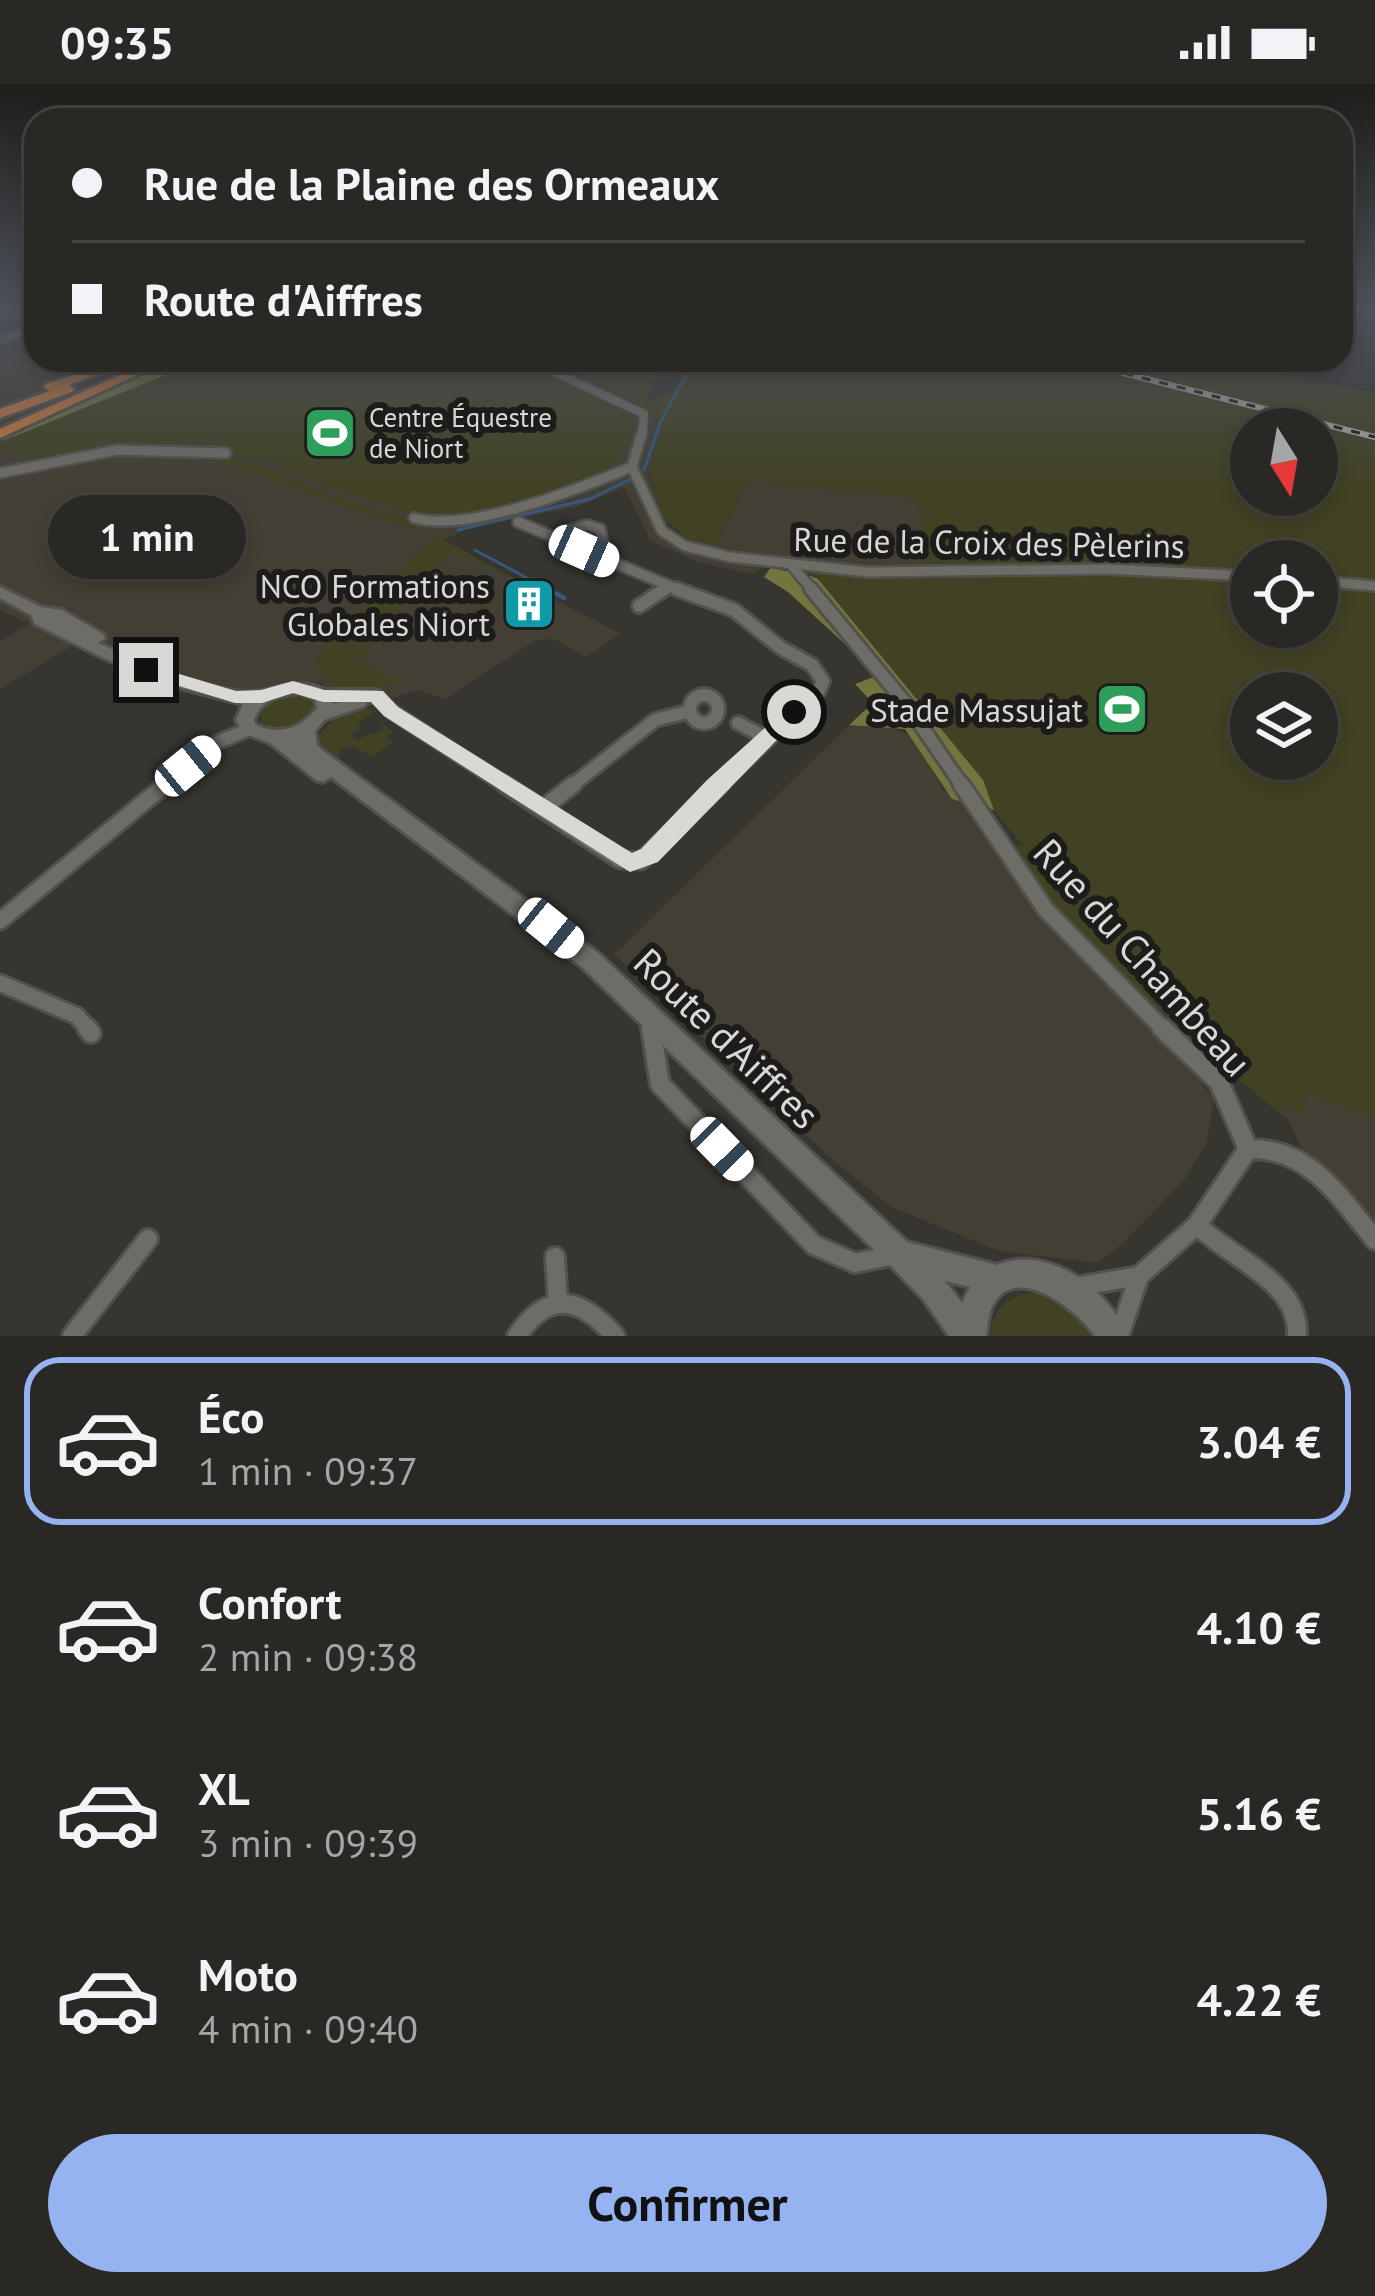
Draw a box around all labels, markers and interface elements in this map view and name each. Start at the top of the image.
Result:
text: 09:35 [60,13,174,71]
text: Rue de la Plaine des Ormeaux [144,154,719,212]
text: Route d'Aiffres [144,270,423,328]
place label: Centre Équestre de Niort [369,400,552,465]
sports icon: Centre Équestre de Niort [302,405,358,461]
north arrow [1230,408,1338,516]
map controls [1230,408,1338,780]
callout: 1 min [47,496,245,580]
text: 1 min [99,511,195,562]
street label: Rue de la Croix des Pèlerins [793,517,1185,567]
car [544,520,624,582]
button: locate [1230,540,1338,648]
place label: NCO Formations Globales Niort [260,564,490,645]
building icon: NCO Formations Globales Niort [501,576,557,632]
route end [119,643,173,697]
button: layers [1230,672,1338,780]
sports icon: Stade Massujat [1094,681,1150,737]
route start [767,685,821,739]
place label: Stade Massujat [870,688,1083,731]
car [149,729,227,803]
street label: Rue du Chambeau [1023,828,1263,1086]
car [512,891,590,965]
street label: Route d'Aiffres [623,937,831,1139]
car [684,1111,760,1187]
icon: car [54,1387,162,1495]
text: Éco [198,1387,264,1445]
text: 3.04 € [1196,1412,1321,1470]
text: 1 min · 09:37 [198,1445,418,1496]
icon: car [54,1573,162,1681]
text: Confort [198,1573,341,1631]
text: 4.10 € [1196,1598,1321,1656]
text: 2 min · 09:38 [198,1631,418,1682]
icon: car [54,1759,162,1867]
text: XL [198,1759,250,1817]
text: 5.16 € [1196,1784,1321,1842]
text: 3 min · 09:39 [198,1817,418,1868]
icon: car [54,1945,162,2053]
text: Moto [198,1945,298,2003]
text: 4.22 € [1196,1970,1321,2028]
text: 4 min · 09:40 [198,2003,418,2054]
button: Confirmer [48,2134,1327,2272]

